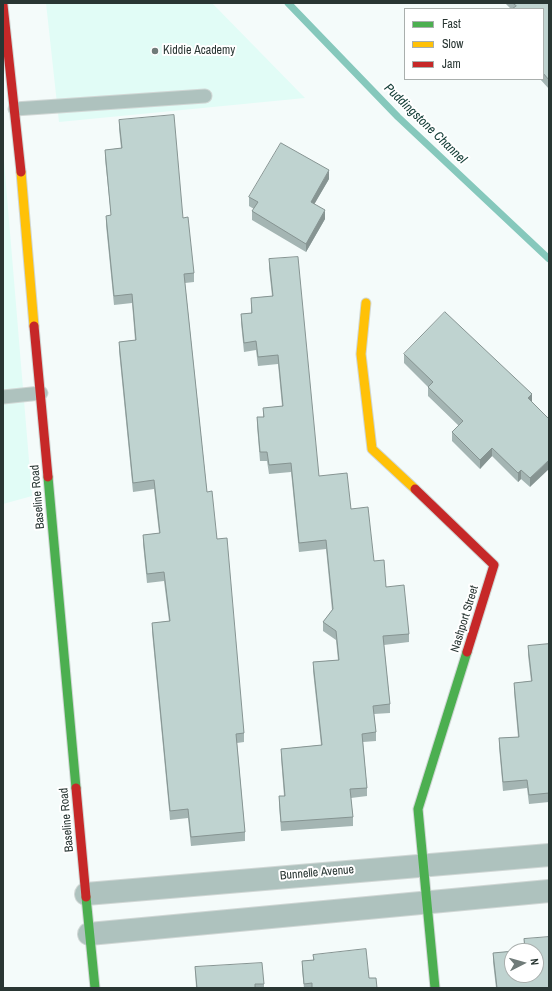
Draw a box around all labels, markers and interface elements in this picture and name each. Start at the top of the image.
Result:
legend [404,8,544,80]
text: Fast [442,16,461,32]
text: Slow [442,36,463,52]
place label: Kiddie Academy [163,44,235,58]
marker: Kiddie Academy [150,46,160,56]
text: Jam [442,56,461,72]
water label: Puddingstone Channel [381,81,469,167]
street label: Baseline Road [28,464,48,530]
street label: Nashport Street [448,584,482,654]
street label: Baseline Road [57,787,77,853]
street label: Bunnelle Avenue [279,863,355,883]
north arrow [504,943,544,983]
text: N [528,958,542,966]

